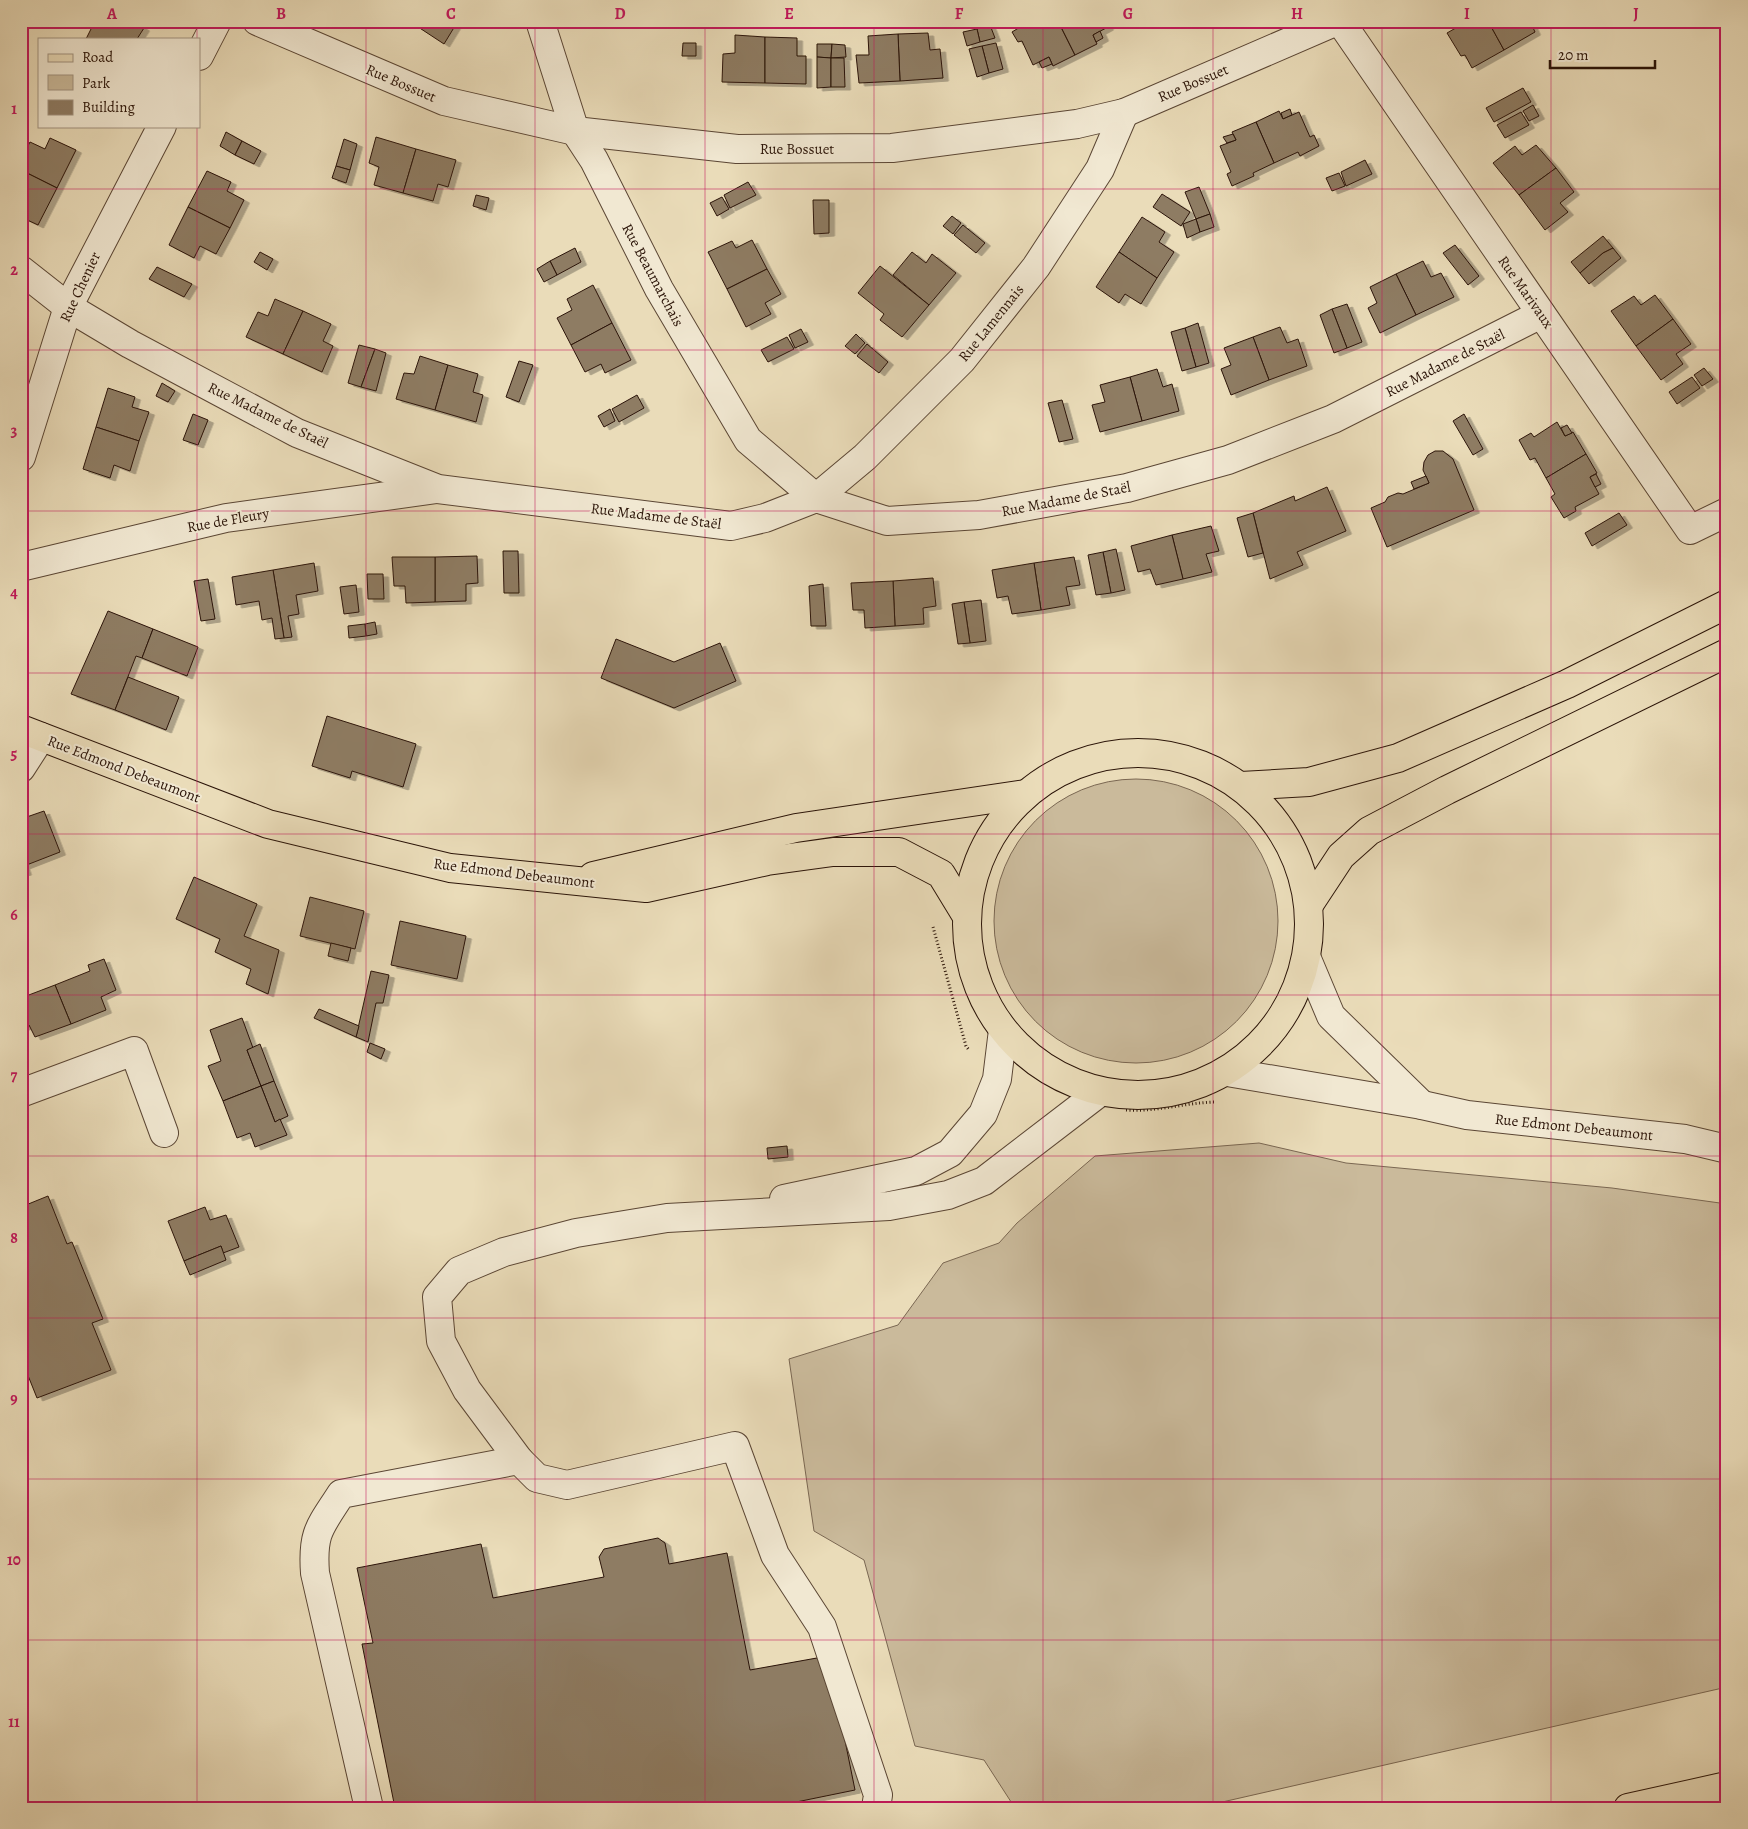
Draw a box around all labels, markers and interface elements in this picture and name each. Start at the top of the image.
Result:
text: A [106,3,118,25]
text: B [276,3,286,25]
text: C [446,3,456,25]
text: D [614,3,626,25]
text: E [784,3,794,25]
text: F [955,3,964,25]
text: G [1123,3,1133,25]
text: H [1291,3,1303,25]
text: I [1464,3,1470,25]
text: J [1633,3,1639,25]
legend [38,38,200,128]
scale bar [1550,38,1656,70]
text: 20 m [1558,45,1589,65]
text: Road [82,47,114,67]
street label: Rue Bossuet [363,59,439,107]
street label: Rue Bossuet [1155,59,1231,107]
text: Park [82,73,111,93]
text: Building [82,97,135,117]
text: 1 [11,98,17,120]
street label: Rue Bossuet [760,139,834,159]
street label: Rue Beaumarchais [617,220,689,330]
street label: Rue Chenier [55,248,105,325]
street label: Rue Marivaux [1494,252,1558,332]
text: 2 [10,259,18,281]
street label: Rue Lamennais [954,280,1028,366]
street label: Rue Madame de Staël [1382,324,1508,402]
street label: Rue Madame de Staël [205,377,332,453]
text: 3 [11,420,18,442]
street label: Rue Madame de Staël [1000,477,1133,521]
street label: Rue Madame de Staël [590,498,723,534]
street label: Rue de Fleury [185,503,271,537]
text: 4 [10,582,18,604]
street label: Rue Edmond Debeaumont [45,731,203,807]
text: 5 [11,743,18,765]
street label: Rue Edmond Debeaumont [432,853,596,893]
text: 6 [10,904,18,926]
text: 7 [11,1065,18,1087]
street label: Rue Edmont Debeaumont [1494,1109,1654,1145]
text: 8 [10,1227,18,1249]
text: 9 [10,1388,18,1410]
text: 10 [7,1549,21,1571]
text: 11 [8,1711,20,1733]

